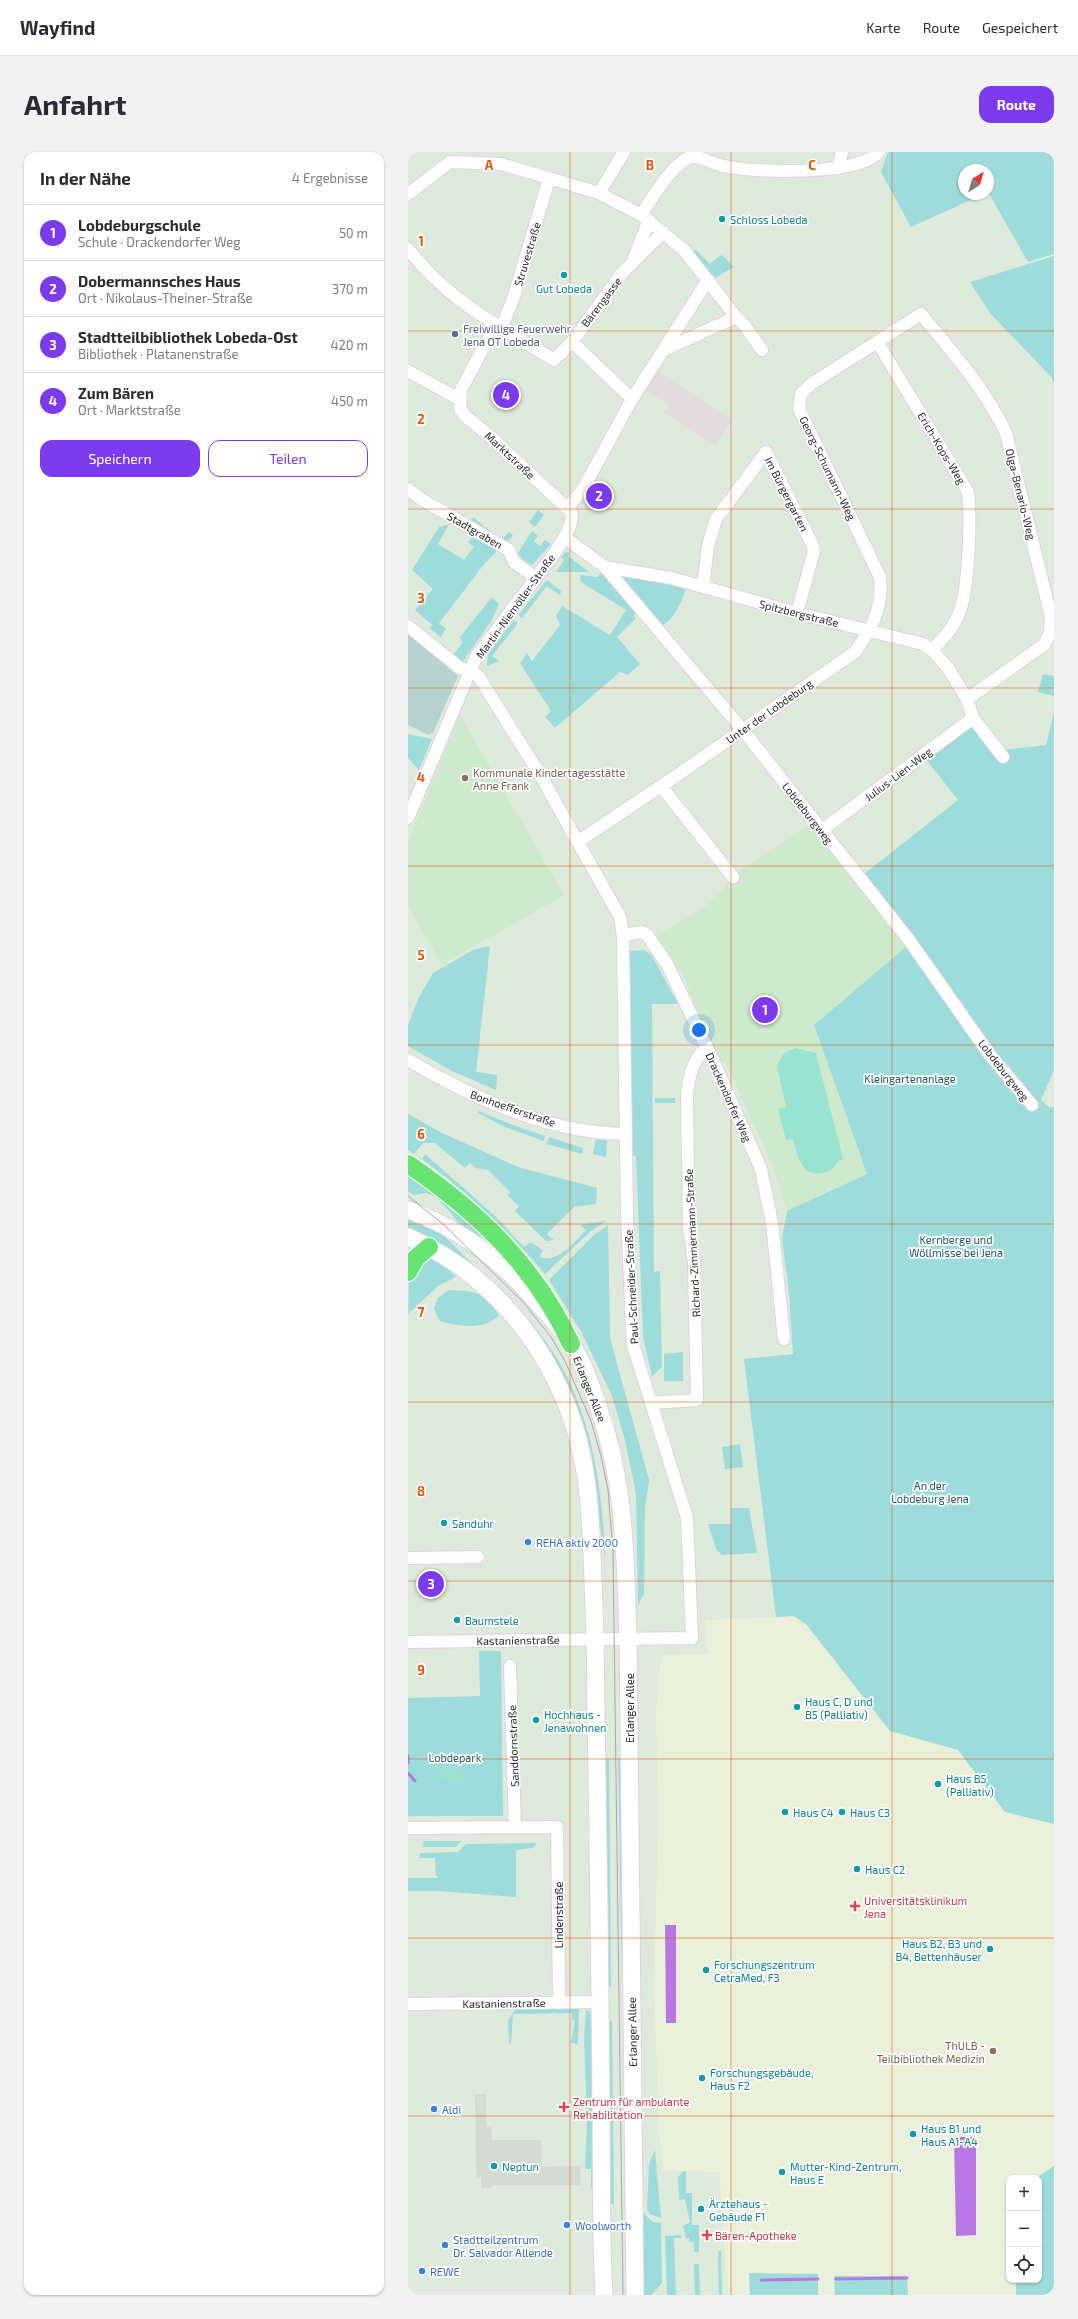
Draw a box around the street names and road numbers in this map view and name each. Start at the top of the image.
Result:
street label: Struvestraße [511,220,543,288]
street label: Bärengasse [578,275,624,329]
street label: Erich-Kops-Weg [915,410,969,486]
street label: Georg-Schumann-Weg [797,414,859,522]
street label: Marktstraße [482,429,538,481]
street label: Olga-Benario-Weg [1003,447,1039,541]
street label: Im Bürgergarten [763,455,811,533]
street label: Stadtgraben [445,509,505,551]
street label: Martin-Niemöller-Straße [473,551,557,661]
street label: Spitzbergstraße [758,597,840,629]
street label: Unter der Lobdeburg [723,676,815,746]
street label: Julius-Lien-Weg [862,745,934,803]
street label: Lobdeburgweg [780,780,836,846]
street label: Lobdeburgweg [976,1037,1032,1103]
street label: Drackendorfer Weg [703,1050,755,1144]
street label: Bonhoefferstraße [469,1087,558,1129]
street label: Richard-Zimmermann-Straße [682,1168,702,1318]
street label: Paul-Schneider-Straße [622,1229,640,1345]
street label: Erlanger Allee [571,1354,609,1424]
street label: Kastanienstraße [476,1633,560,1647]
street label: Erlanger Allee [623,1673,636,1743]
street label: Sanddornstraße [505,1705,521,1787]
street label: Lindenstraße [552,1881,565,1948]
street label: Kastanienstraße [462,1996,546,2010]
street label: Erlanger Allee [625,1997,639,2067]

